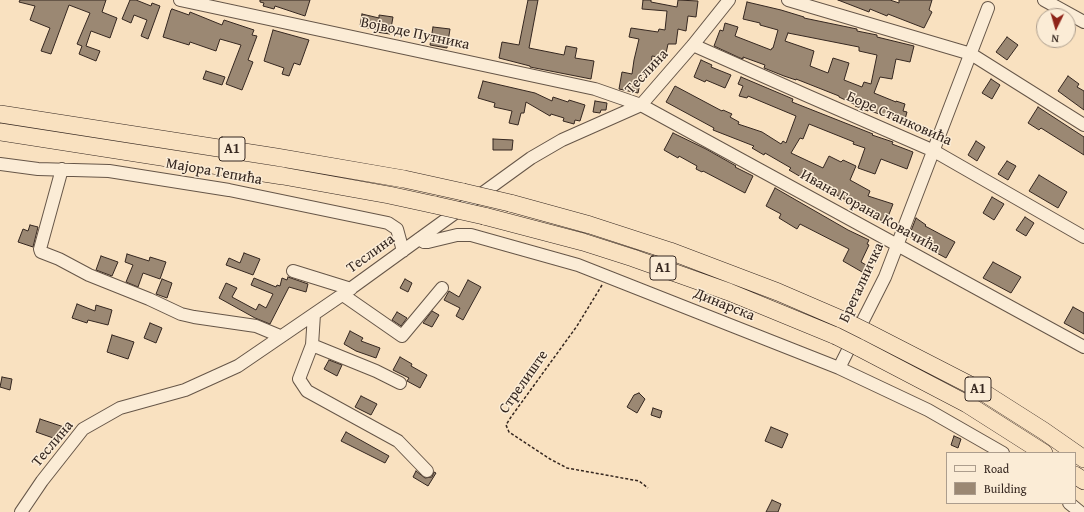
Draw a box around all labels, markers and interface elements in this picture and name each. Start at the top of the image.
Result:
north arrow [1036,8,1076,48]
street label: Војводе Путника [359,14,471,54]
text: N [1051,31,1059,47]
street label: Теслина [622,46,672,98]
street label: Боре Станковића [844,88,954,150]
road number: A1 [219,137,245,161]
street label: Мајора Тепића [164,155,264,189]
street label: Ивана Горана Ковачића [797,166,943,258]
street label: Теслина [343,231,399,277]
street label: Брегалничка [836,240,888,326]
road number: A1 [650,256,676,280]
street label: Динарска [691,285,757,325]
street label: Стрелиште [496,347,552,417]
road number: A1 [965,377,991,401]
street label: Теслина [28,417,78,471]
legend [946,452,1076,504]
text: Road [984,460,1009,477]
text: Building [984,480,1027,497]

